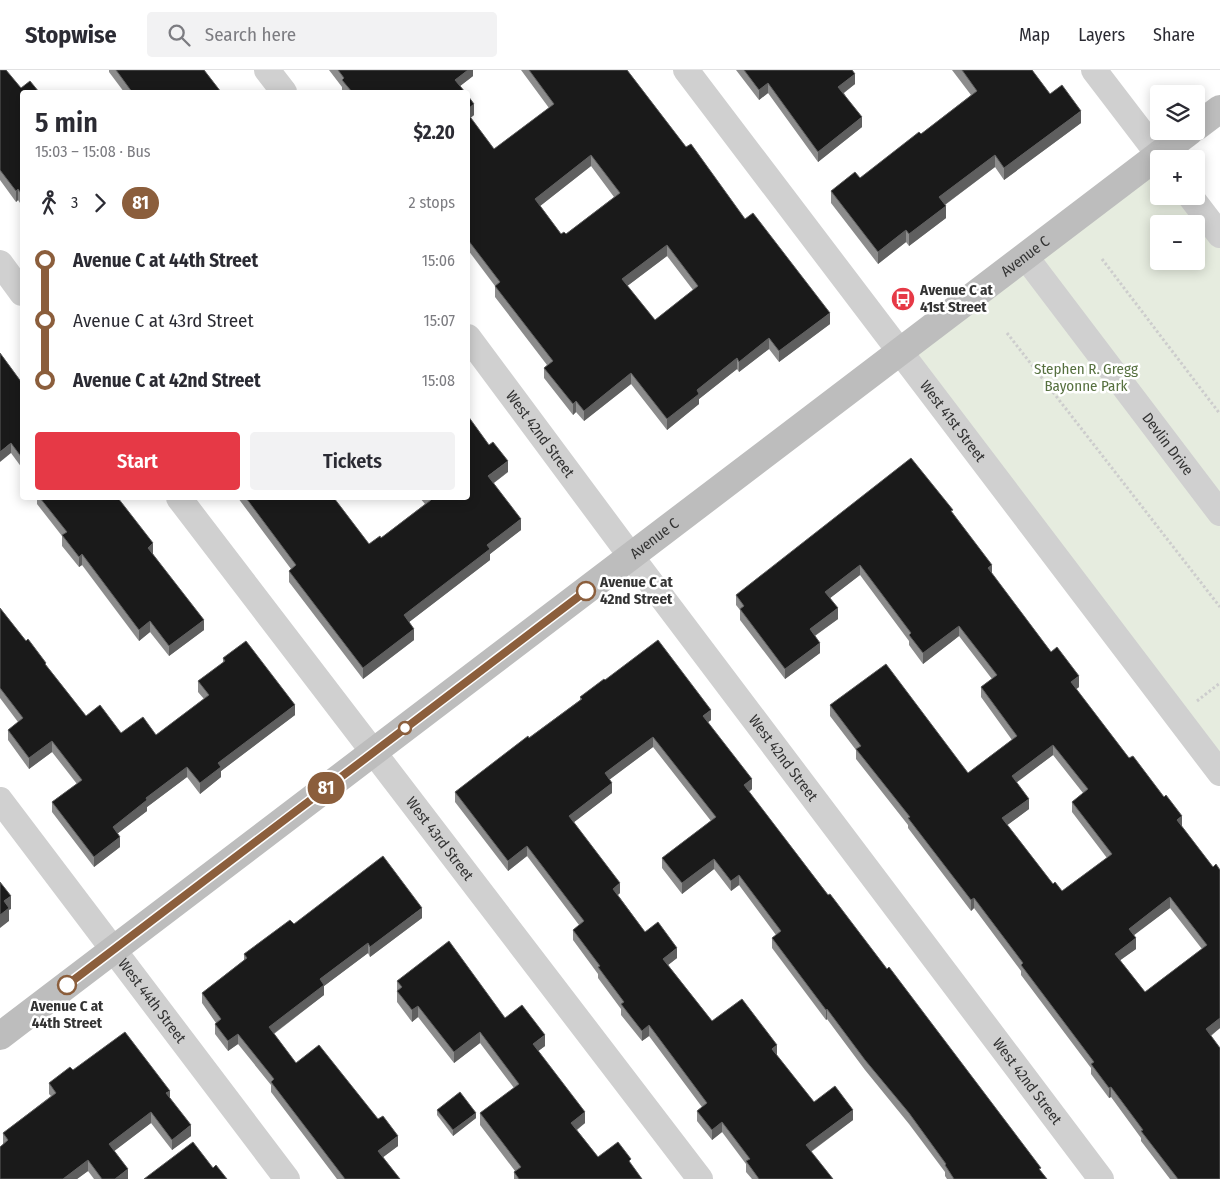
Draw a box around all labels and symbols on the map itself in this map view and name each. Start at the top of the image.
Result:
street label: Avenue C [997,232,1053,281]
place label: Avenue C at 41st Street [919,281,993,316]
bus stop icon: Avenue C at 41st Street [890,286,916,312]
park label: Stephen R. Gregg Bayonne Park [1034,360,1138,395]
street label: West 41st Street [916,377,989,465]
street label: West 42nd Street [502,387,578,481]
street label: Devlin Drive [1138,409,1197,479]
street label: Avenue C [626,514,682,563]
place label: Avenue C at 42nd Street [599,573,673,608]
marker: Avenue C at 42nd Street [576,581,596,601]
street label: West 42nd Street [745,711,822,805]
unlabelled marker [398,721,412,735]
line badge: 81 [304,772,348,804]
street label: West 43rd Street [402,793,477,884]
street label: West 44th Street [114,955,190,1047]
marker: Avenue C at 44th Street [57,975,77,995]
place label: Avenue C at 44th Street [30,997,104,1032]
street label: West 42nd Street [989,1035,1066,1128]

